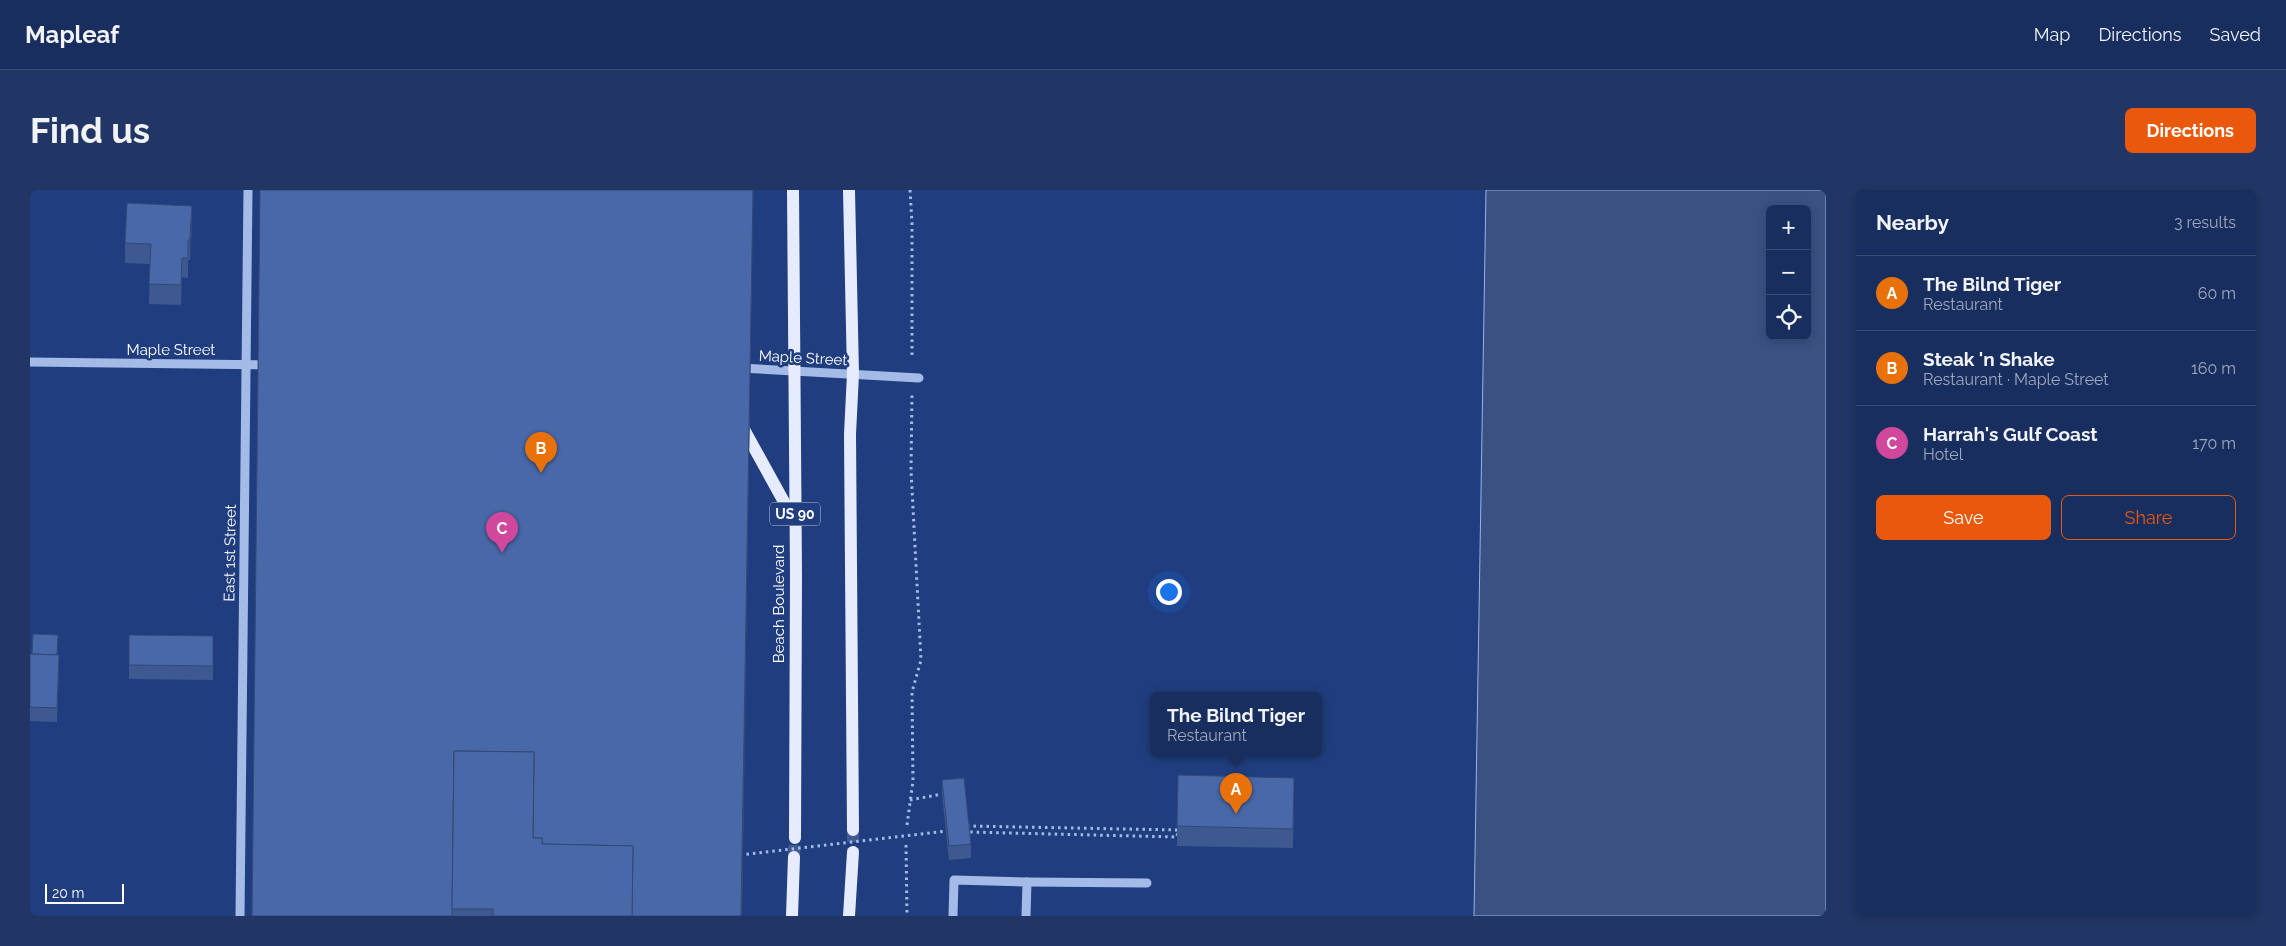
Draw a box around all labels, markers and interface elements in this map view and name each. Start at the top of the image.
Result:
text: Mapleaf [25,20,119,49]
text: Map [2034,24,2070,45]
text: Directions [2098,24,2182,45]
text: Saved [2210,24,2261,45]
button: Directions [2125,108,2256,153]
text: Find us [30,110,150,151]
map controls [1766,205,1811,340]
button: + [1766,205,1811,250]
text: Nearby [1876,210,1949,235]
text: 3 results [2174,213,2236,232]
button: − [1766,250,1811,295]
text: The Bilnd Tiger [1923,273,2061,295]
text: A [1887,284,1897,303]
text: 60 m [2198,284,2236,303]
button: locate [1766,295,1811,340]
text: Restaurant [1923,295,2003,314]
street label: Maple Street [127,341,215,359]
street label: Maple Street [758,347,848,369]
text: Steak 'n Shake [1923,348,2055,370]
text: B [1887,359,1897,378]
text: 160 m [2191,359,2236,378]
text: Restaurant · Maple Street [1923,370,2109,389]
text: Harrah's Gulf Coast [1923,423,2098,445]
pin: B [525,432,557,473]
text: C [1887,434,1897,453]
text: 170 m [2192,434,2236,453]
text: Hotel [1923,445,1963,464]
button: Save [1876,495,2051,540]
button: Share [2061,495,2236,540]
road number: US 90 [770,502,820,526]
street label: East 1st Street [220,504,240,602]
pin: C [486,512,518,553]
street label: Beach Boulevard [770,545,788,663]
your location [1156,579,1182,605]
popup [1150,692,1322,757]
text: The Bilnd Tiger [1167,704,1305,726]
text: Restaurant [1167,726,1247,745]
pin: A [1220,773,1252,814]
scale bar [45,881,124,904]
text: 20 m [52,885,84,901]

